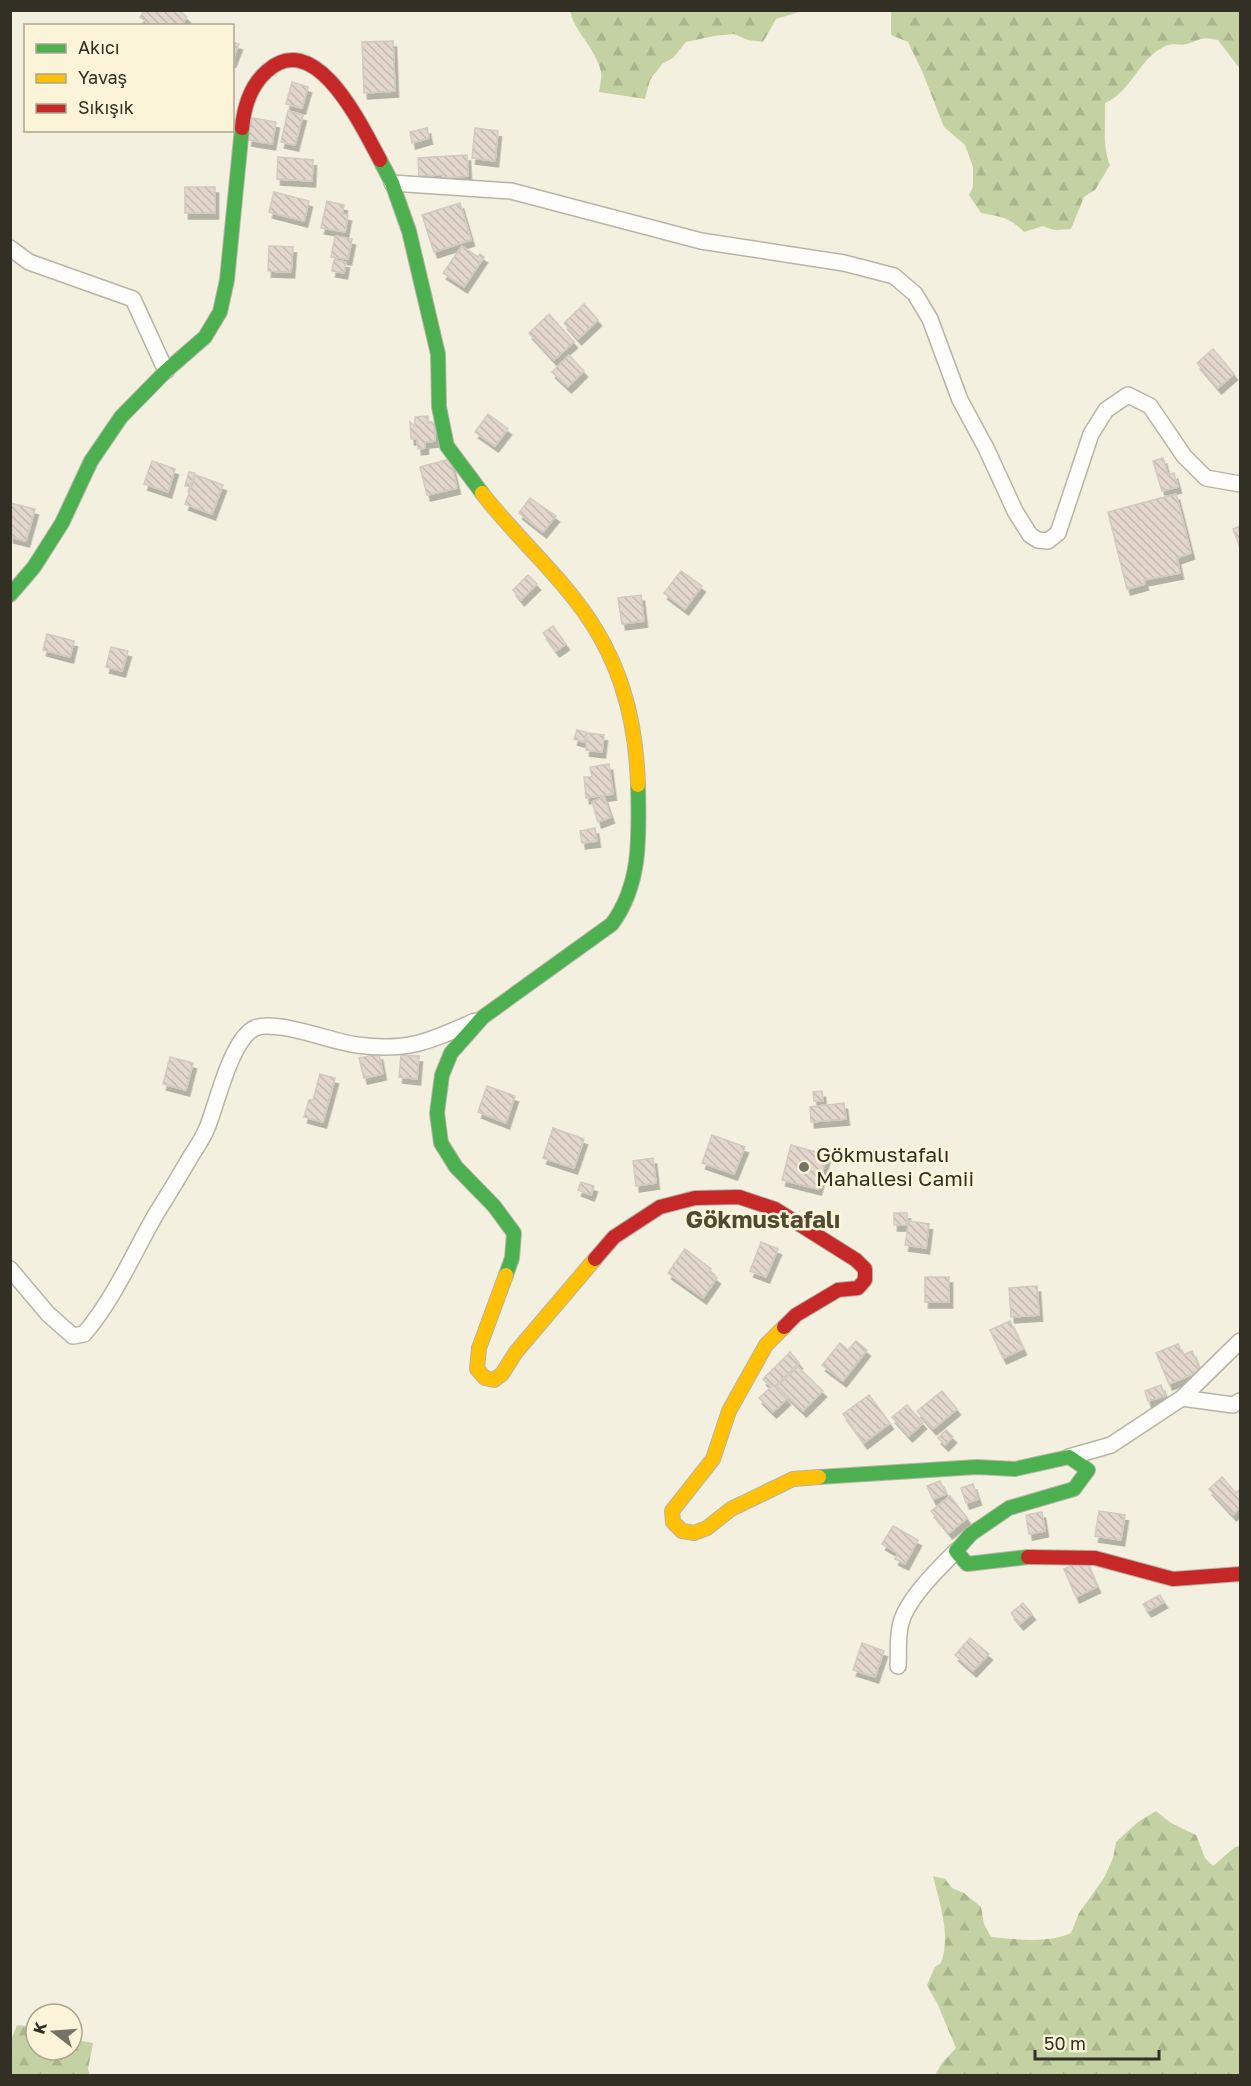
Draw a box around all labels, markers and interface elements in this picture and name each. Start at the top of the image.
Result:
legend [24,24,234,132]
text: Akıcı [78,36,120,58]
text: Yavaş [78,66,127,88]
text: Sıkışık [78,96,134,118]
place label: Gökmustafalı Mahallesi Camii [816,1141,974,1191]
marker: Gökmustafalı Mahallesi Camii [797,1160,811,1174]
district label: Gökmustafalı [686,1204,840,1233]
north arrow [24,2002,84,2062]
text: K [28,2019,51,2036]
scale bar [1035,2023,1160,2061]
text: 50 m [1044,2032,1086,2054]

